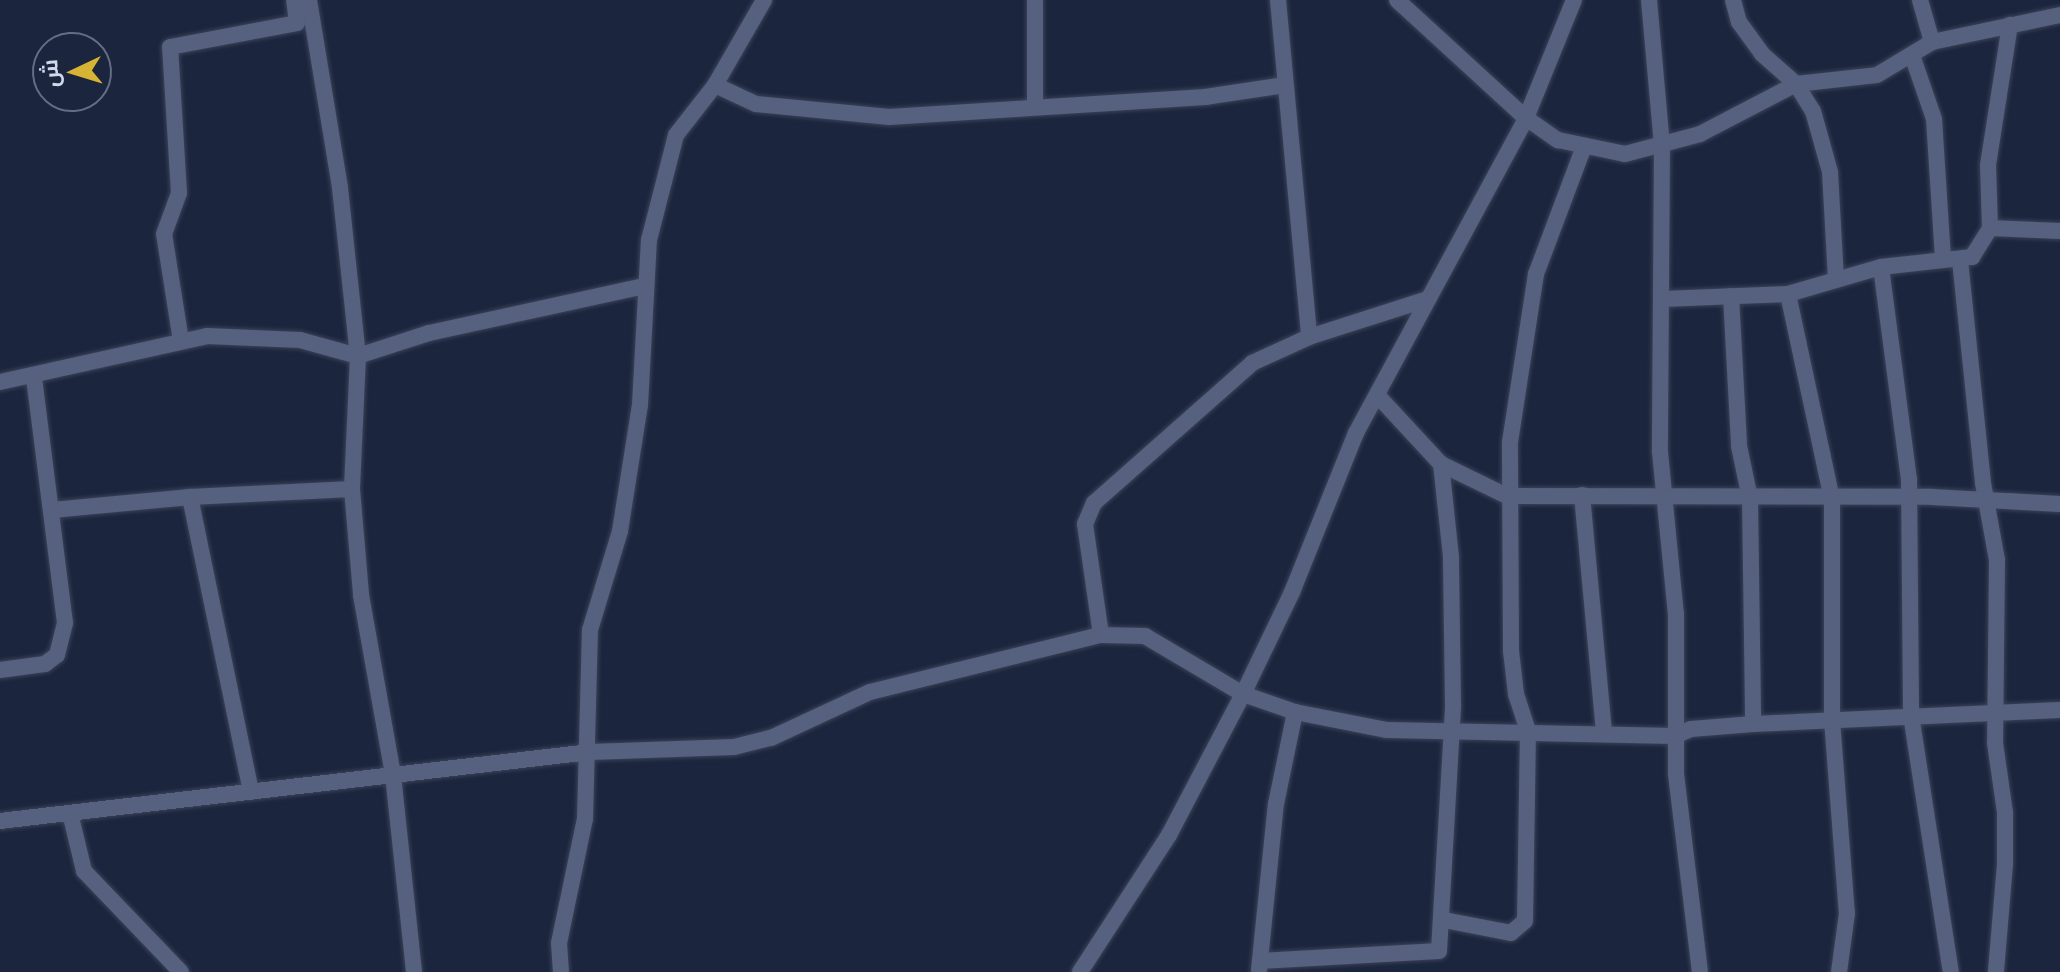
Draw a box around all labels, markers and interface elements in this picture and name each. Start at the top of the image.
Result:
north arrow [32,32,112,112]
text: ش [35,58,65,89]

